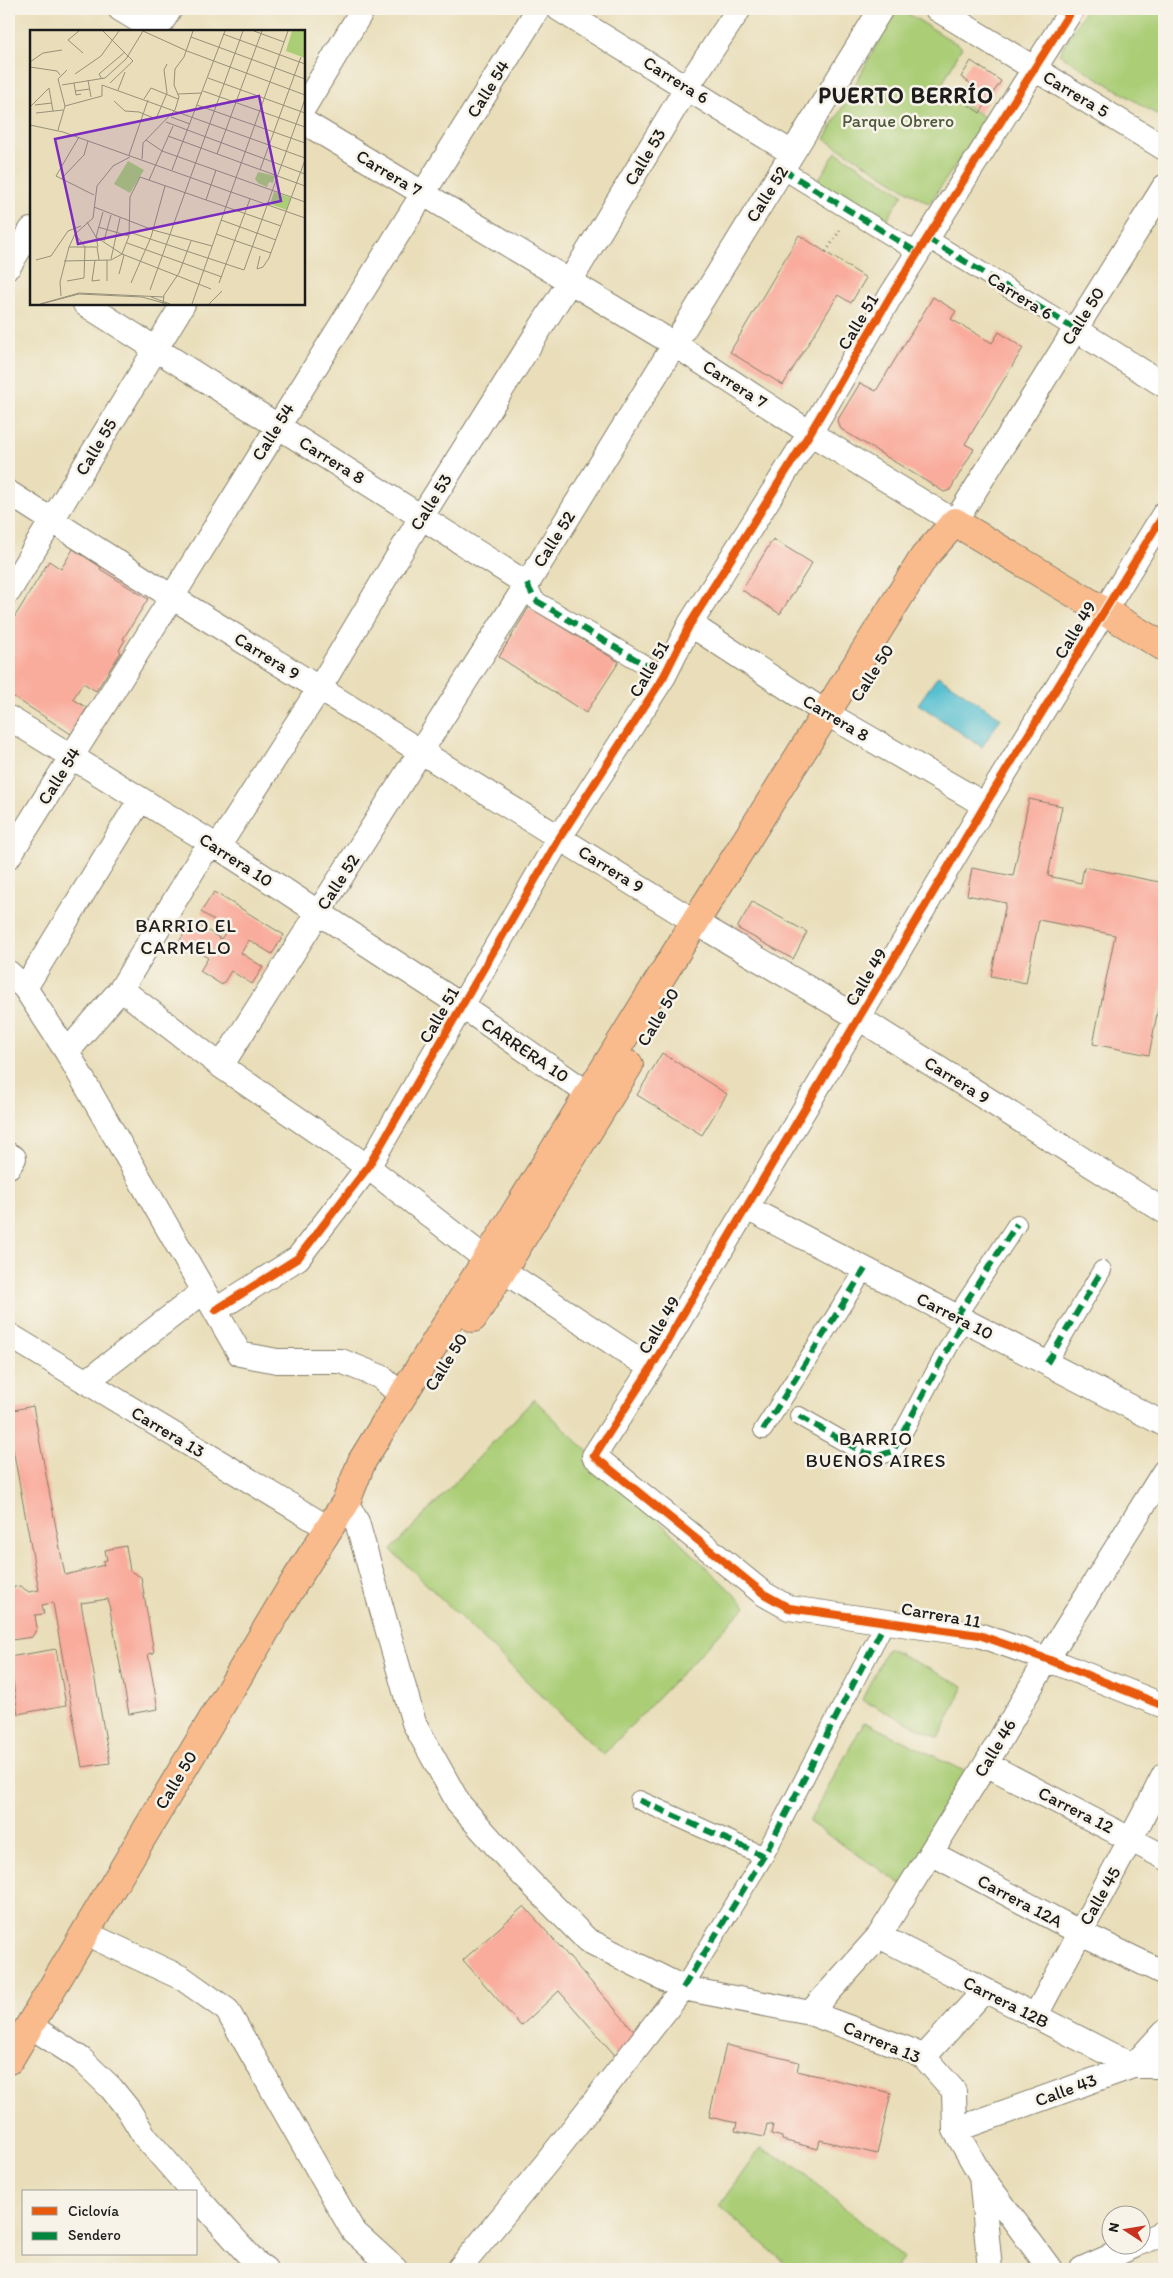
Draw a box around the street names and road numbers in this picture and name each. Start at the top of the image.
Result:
street label: Carrera 6 [639,51,713,109]
street label: Calle 54 [462,56,514,122]
street label: Carrera 5 [1039,66,1113,122]
street label: Calle 53 [619,124,671,190]
street label: Carrera 7 [352,145,426,201]
street label: Calle 52 [741,161,793,226]
street label: Carrera 6 [983,267,1057,325]
street label: Calle 50 [1057,283,1109,349]
street label: Calle 51 [833,290,883,354]
street label: Carrera 7 [698,355,772,413]
street label: Calle 54 [247,399,299,465]
street label: Calle 55 [70,414,122,480]
street label: Carrera 8 [295,431,369,489]
street label: Calle 53 [405,469,457,535]
street label: Calle 52 [528,506,580,571]
street label: Calle 49 [1049,597,1101,663]
street label: Carrera 9 [230,627,304,685]
street label: Calle 51 [624,637,674,701]
street label: Calle 50 [845,640,899,706]
street label: Carrera 8 [799,690,873,747]
street label: Calle 54 [33,743,85,809]
street label: Carrera 10 [195,828,277,892]
street label: Carrera 9 [574,840,648,898]
street label: Calle 52 [312,849,365,914]
street label: Calle 49 [840,944,892,1010]
street label: Calle 51 [414,983,464,1047]
street label: Calle 50 [632,984,684,1050]
street label: CARRERA 10 [477,1013,573,1087]
street label: Carrera 9 [920,1051,994,1109]
street label: Carrera 10 [913,1287,997,1345]
street label: Calle 49 [633,1292,685,1358]
street label: Calle 50 [420,1329,472,1395]
street label: Carrera 13 [127,1401,209,1463]
street label: Carrera 11 [899,1597,983,1633]
street label: Calle 46 [969,1715,1021,1781]
street label: Calle 50 [150,1747,202,1813]
street label: Carrera 12 [1035,1782,1118,1839]
street label: Calle 45 [1074,1863,1126,1929]
street label: Carrera 12A [974,1869,1067,1933]
street label: Carrera 12B [959,1971,1053,2033]
street label: Carrera 13 [840,2016,924,2068]
street label: Calle 43 [1032,2069,1100,2111]

